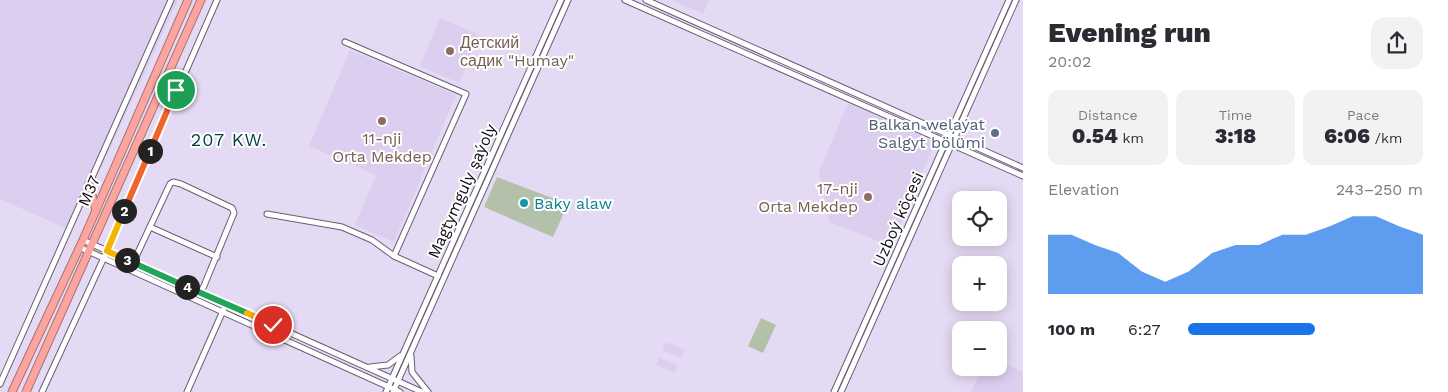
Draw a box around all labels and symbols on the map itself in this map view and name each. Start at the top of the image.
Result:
place label: Детский садик "Humay" [460,33,574,70]
marker: Детский садик "Humay" [444,45,456,57]
pin [155,69,197,111]
marker: 11-nji Orta Mekdep [376,115,388,127]
place label: Balkan welaýat Salgyt bölümi [868,115,985,152]
street label: Magtymguly şaýoly [424,120,501,261]
marker: Balkan welaýat Salgyt bölümi [989,127,1001,139]
district label: 207 KW. [191,129,267,150]
place label: 11-nji Orta Mekdep [332,129,432,166]
pin: 1 [138,138,162,164]
street label: Uzboý köçesi [869,169,927,269]
street label: M37 [74,173,104,209]
place label: 17-nji Orta Mekdep [758,179,858,216]
marker: 17-nji Orta Mekdep [862,191,874,203]
place label: Baky alaw [534,194,612,213]
marker: Baky alaw [518,197,530,209]
pin: 2 [112,198,136,224]
pin: 3 [114,248,140,272]
pin: 4 [174,274,200,300]
pin [252,304,294,346]

